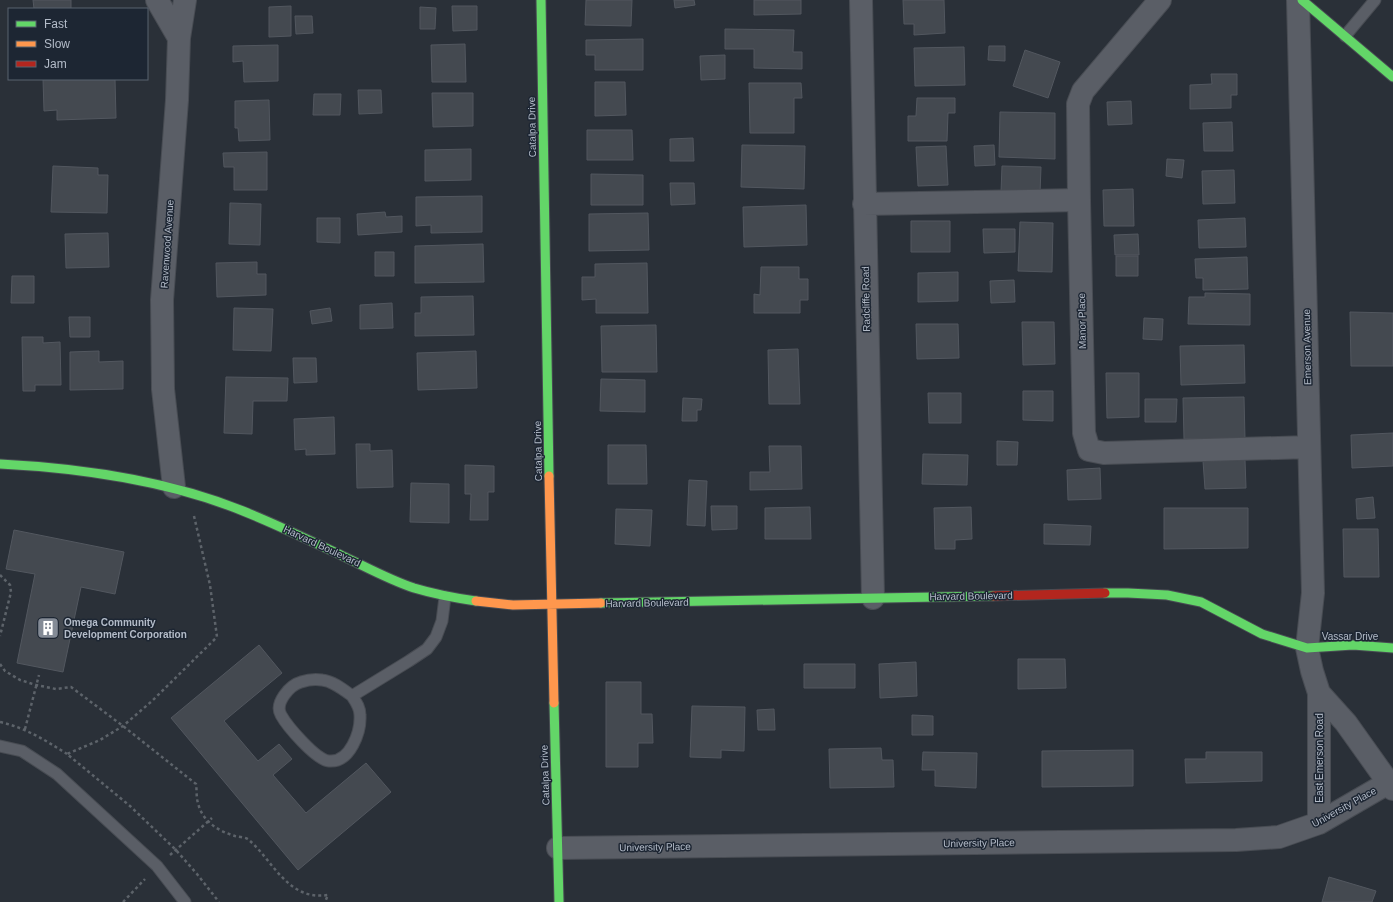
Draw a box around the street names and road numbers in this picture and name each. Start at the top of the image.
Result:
street label: Catalpa Drive [526,96,538,157]
street label: Ravenwood Avenue [158,199,176,289]
street label: Radcliffe Road [860,266,872,332]
street label: Manor Place [1076,292,1088,349]
street label: Emerson Avenue [1301,308,1313,385]
street label: Catalpa Drive [532,420,544,481]
street label: Harvard Boulevard [282,523,362,569]
street label: Harvard Boulevard [929,590,1013,602]
street label: Harvard Boulevard [605,597,689,609]
street label: Vassar Drive [1322,631,1379,642]
street label: East Emerson Road [1314,713,1325,803]
street label: Catalpa Drive [538,744,552,805]
street label: University Place [1310,785,1378,829]
street label: University Place [943,837,1015,849]
street label: University Place [619,841,691,853]

